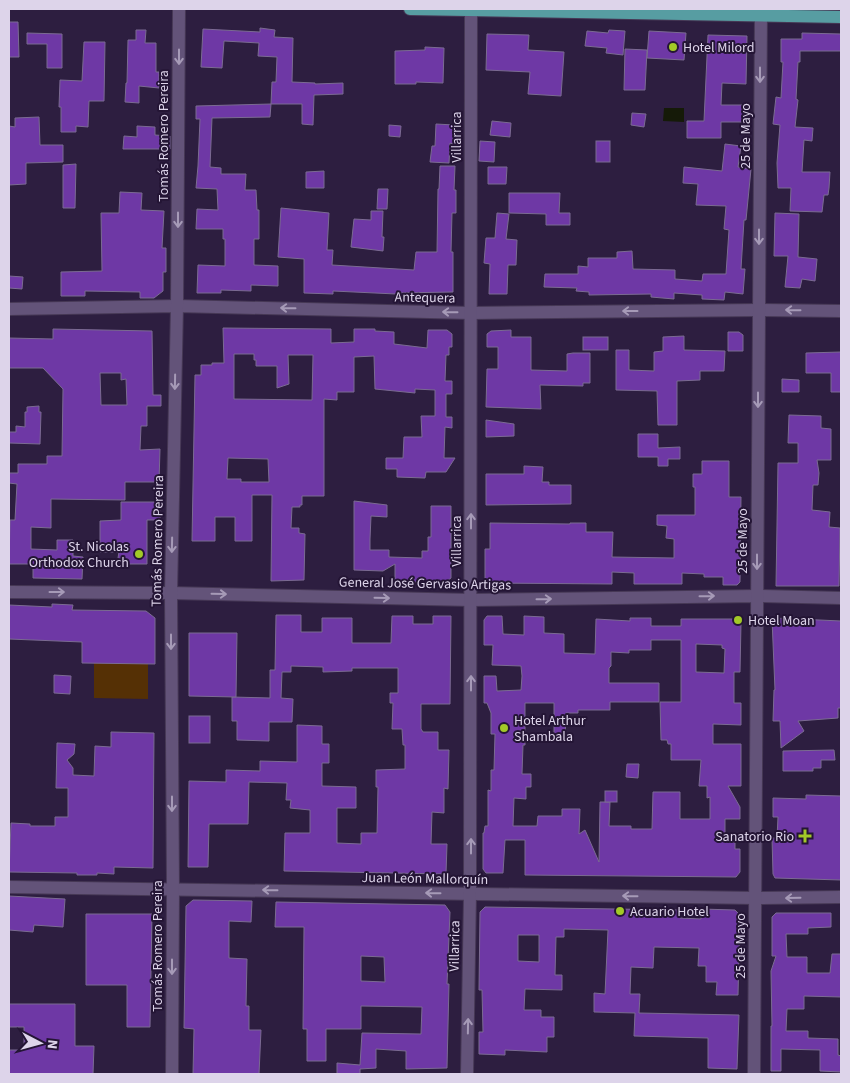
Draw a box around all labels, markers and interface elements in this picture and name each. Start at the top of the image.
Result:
place label: Hotel Milord [683,38,755,58]
marker: Hotel Milord [667,41,679,53]
one-way arrow [174,49,184,65]
one-way arrow [755,66,765,83]
street label: Tomás Romero Pereira [154,70,174,202]
street label: 25 de Mayo [736,103,756,169]
street label: Villarrica [447,111,467,163]
one-way arrow [173,212,183,228]
one-way arrow [754,229,764,245]
street label: Antequera [394,287,455,309]
one-way arrow [280,304,296,313]
one-way arrow [622,306,638,316]
one-way arrow [785,306,801,315]
one-way arrow [442,307,458,317]
one-way arrow [170,374,180,390]
one-way arrow [753,392,763,408]
street label: Tomás Romero Pereira [147,475,169,607]
street label: 25 de Mayo [733,508,753,574]
one-way arrow [466,513,476,529]
street label: Villarrica [447,515,467,567]
one-way arrow [167,536,177,553]
place label: St. Nicolas Orthodox Church [29,537,129,573]
marker: St. Nicolas Orthodox Church [133,548,145,560]
one-way arrow [752,554,762,570]
street label: General José Gervasio Artigas [339,572,511,596]
one-way arrow [49,587,65,597]
one-way arrow [211,589,227,599]
one-way arrow [698,591,715,601]
one-way arrow [374,593,390,603]
one-way arrow [536,594,552,604]
place label: Hotel Moan [748,611,815,631]
marker: Hotel Moan [732,614,744,626]
one-way arrow [166,633,176,649]
one-way arrow [466,675,476,692]
place label: Hotel Arthur Shambala [514,711,586,747]
marker: Hotel Arthur Shambala [498,722,510,734]
one-way arrow [167,796,177,812]
place label: Sanatorio Rio [715,827,794,847]
marker: Sanatorio Rio [798,829,812,843]
one-way arrow [466,838,476,854]
street label: Juan León Mallorquín [361,868,488,890]
street label: Tomás Romero Pereira [148,880,168,1012]
one-way arrow [262,885,278,895]
one-way arrow [425,888,441,898]
one-way arrow [622,892,638,901]
one-way arrow [785,893,801,903]
place label: Acuario Hotel [630,902,709,922]
marker: Acuario Hotel [614,905,626,917]
street label: 25 de Mayo [731,913,751,979]
street label: Villarrica [445,920,465,972]
one-way arrow [167,958,177,974]
north arrow [15,1018,65,1068]
one-way arrow [463,1018,473,1034]
text: N [42,1039,62,1050]

